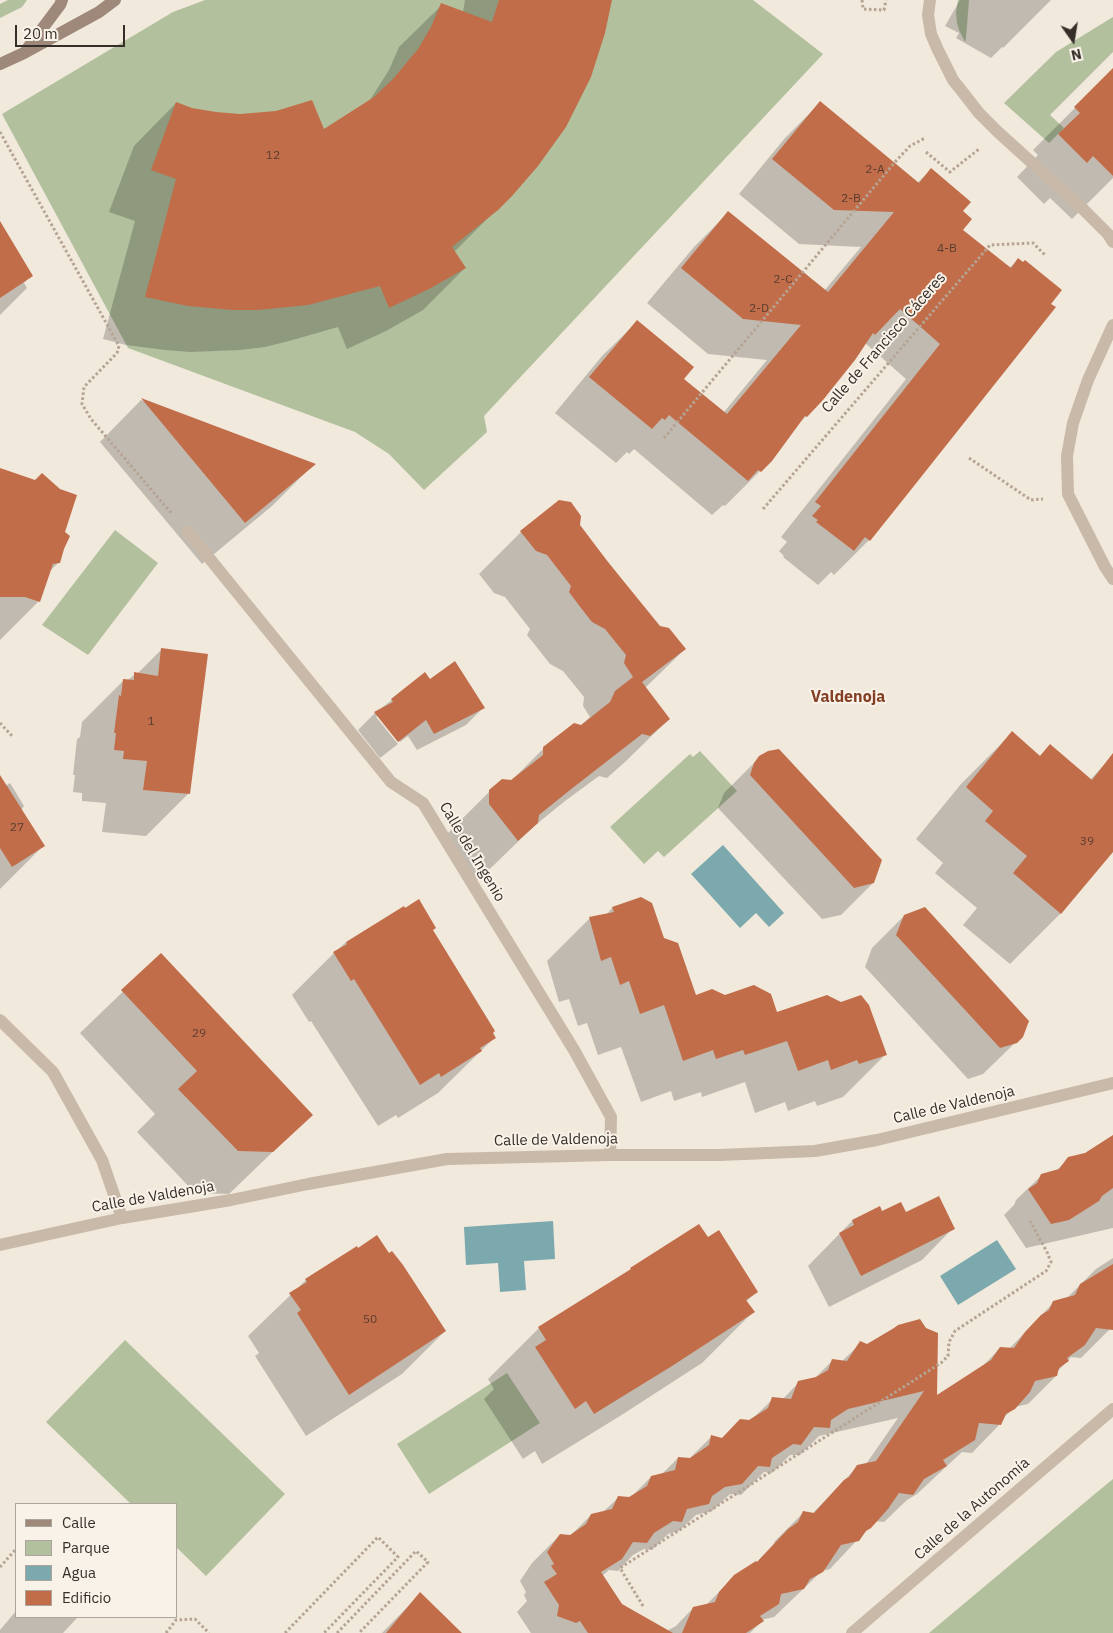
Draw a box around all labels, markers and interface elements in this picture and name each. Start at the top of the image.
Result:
scale bar [18,15,128,47]
north arrow [1048,15,1098,65]
text: 20 m [23,24,58,43]
text: N [1069,45,1083,65]
house number: 12 [266,149,280,163]
house number: 2-A [865,163,885,177]
house number: 2-B [841,192,861,206]
house number: 4-B [937,242,957,256]
street label: Calle de Francisco Cáceres [818,269,950,417]
house number: 2-C [773,273,793,287]
house number: 2-D [749,302,769,316]
district label: Valdenoja [811,687,885,707]
house number: 1 [147,715,155,729]
street label: Calle del Ingenio [435,799,509,905]
house number: 27 [10,821,24,835]
house number: 39 [1080,835,1094,849]
house number: 29 [192,1027,206,1041]
street label: Calle de Valdenoja [892,1082,1016,1128]
street label: Calle de Valdenoja [494,1130,618,1150]
street label: Calle de Valdenoja [90,1177,216,1217]
house number: 50 [363,1313,377,1327]
street label: Calle de la Autonomía [911,1454,1033,1564]
legend [15,1503,178,1618]
text: Calle [62,1513,96,1532]
text: Parque [62,1538,110,1557]
text: Agua [62,1563,96,1582]
text: Edificio [62,1588,111,1607]

